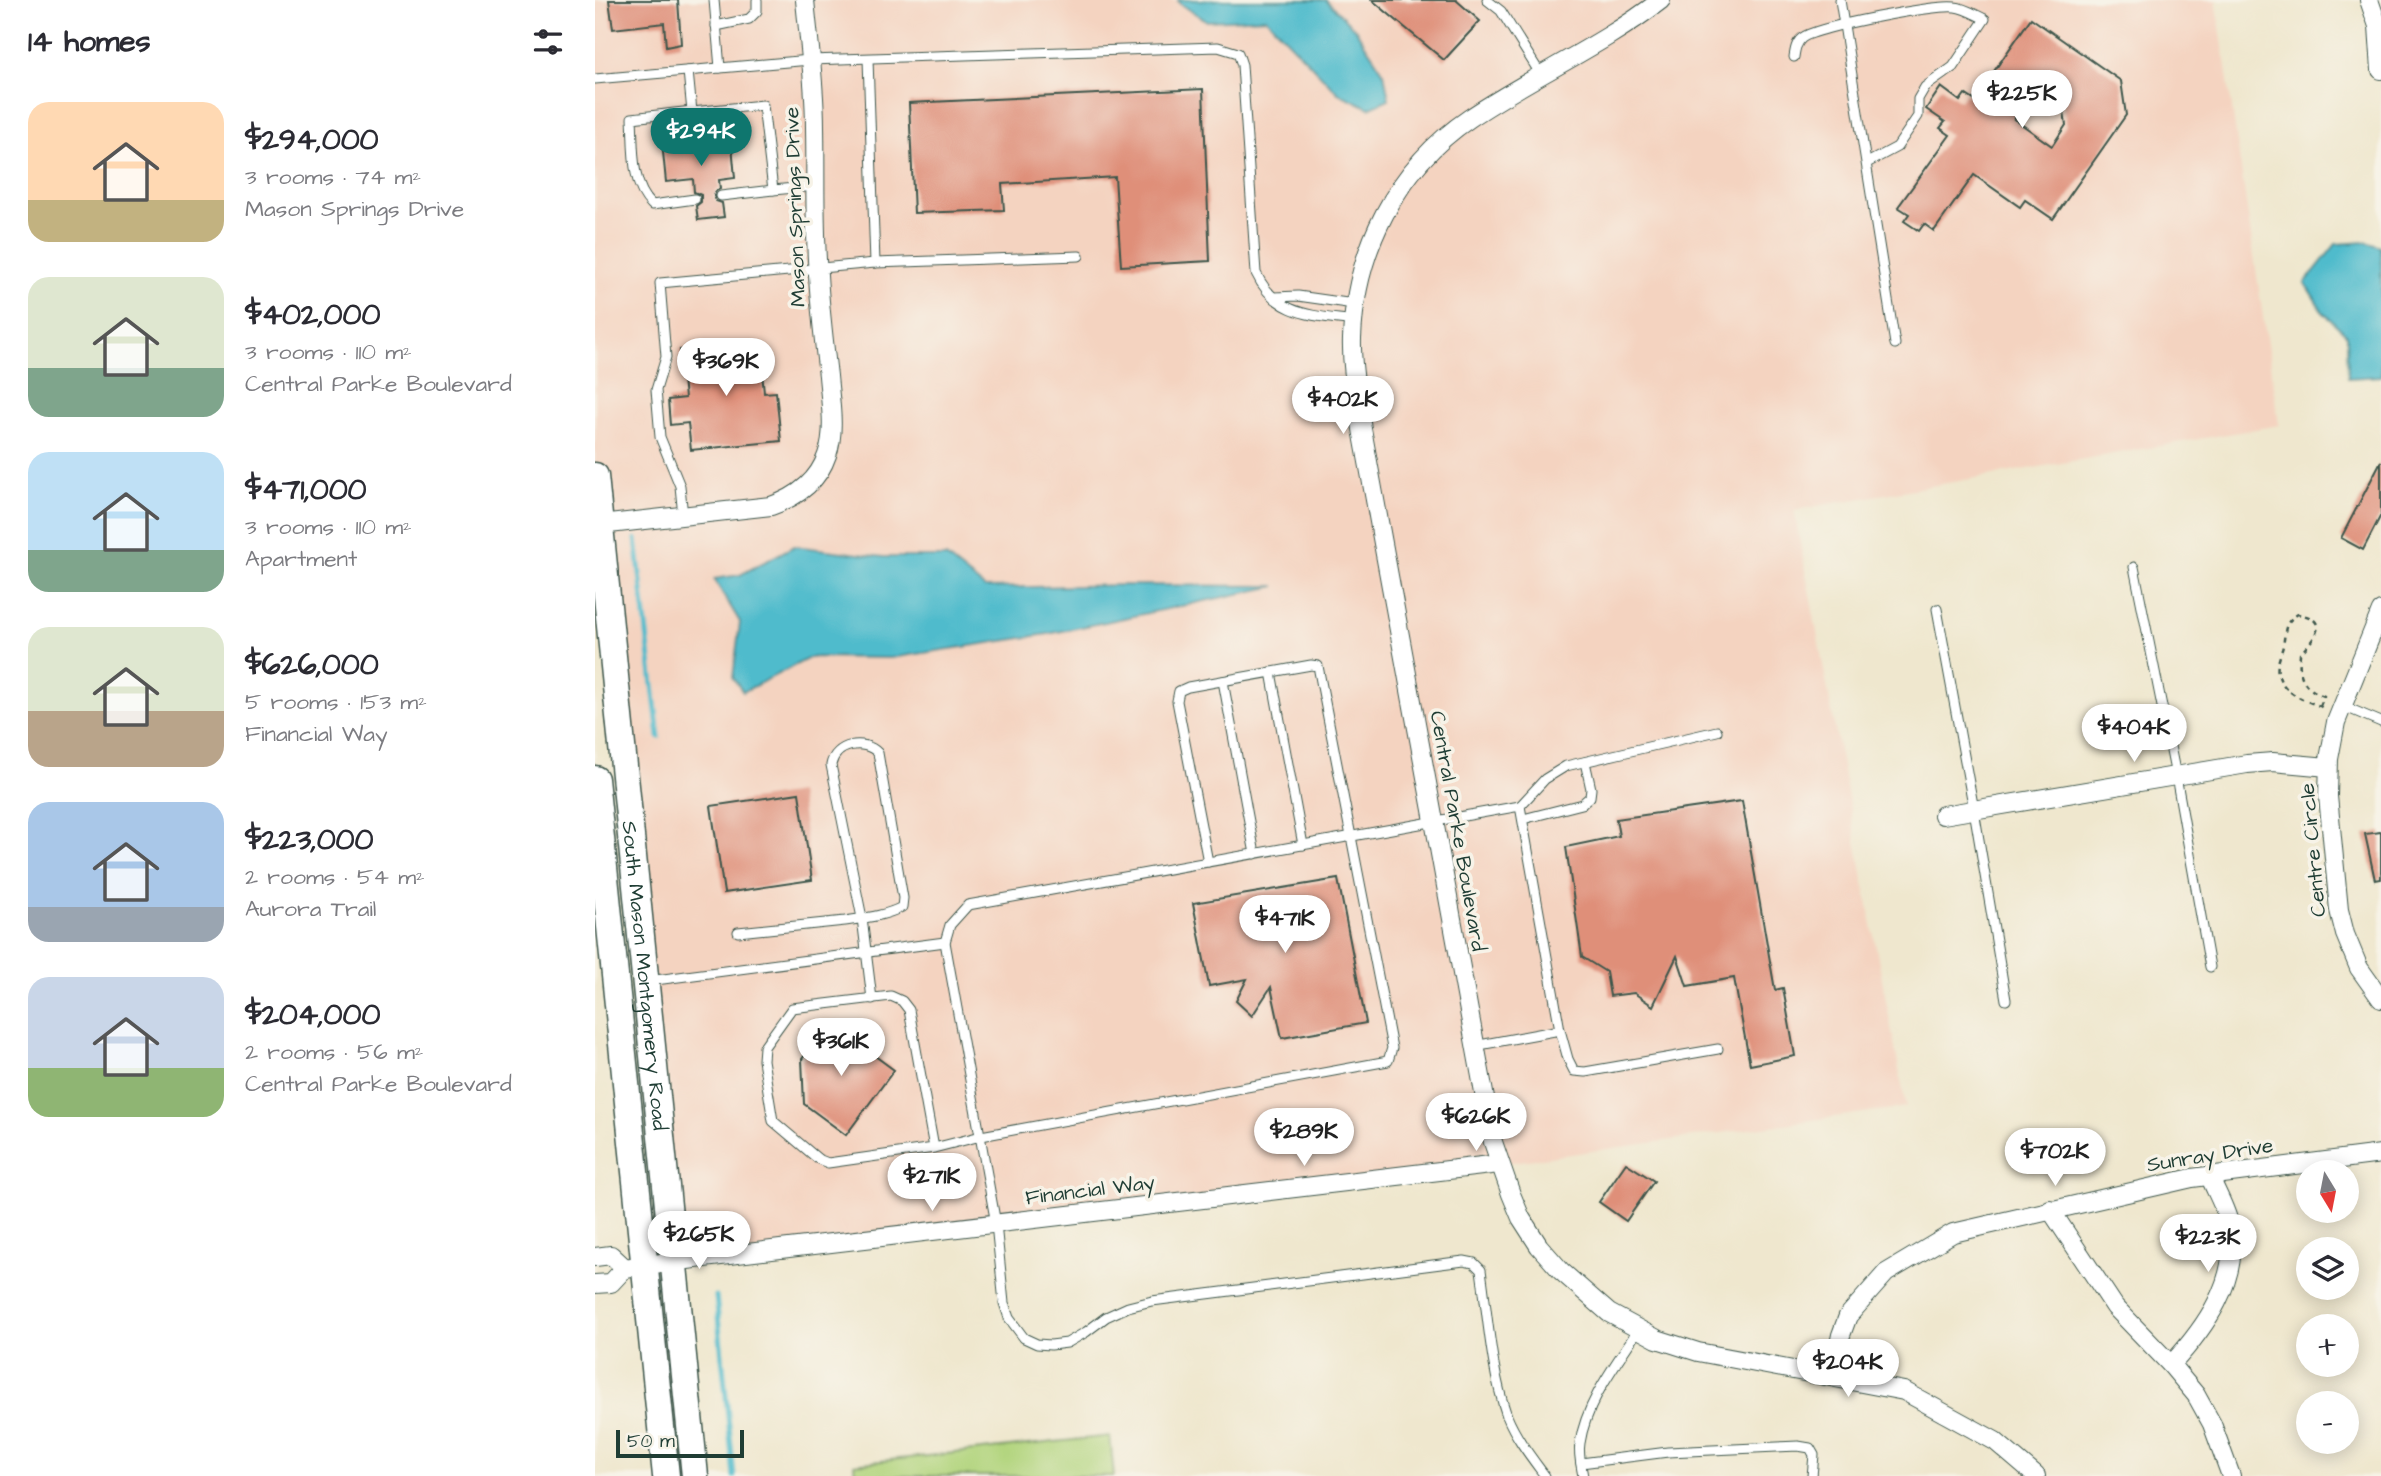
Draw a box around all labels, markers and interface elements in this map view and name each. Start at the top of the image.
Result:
text: 14 homes [28,21,151,63]
icon: filters [529,23,567,61]
pin: $225K [1973,71,2071,130]
text: $225K [1987,77,2057,109]
street label: Mason Springs Drive [777,106,815,308]
pin: $294K [652,108,750,168]
text: $294K [667,115,735,147]
text: $294,000 [245,119,378,161]
icon: home [84,130,168,214]
text: 3 rooms · 74 m² [245,161,421,193]
text: Mason Springs Drive [245,193,464,225]
text: $402,000 [245,294,380,336]
icon: home [84,305,168,389]
text: 3 rooms · 110 m² [245,336,412,368]
pin: $369K [677,338,775,398]
text: $369K [693,345,759,377]
text: Central Parke Boulevard [245,368,512,400]
pin: $402K [1294,376,1392,436]
text: $402K [1308,383,1378,415]
text: $471,000 [245,469,367,511]
icon: home [84,480,168,564]
text: 3 rooms · 110 m² [245,511,412,543]
text: Apartment [245,543,357,575]
text: $626,000 [245,644,379,686]
icon: home [84,655,168,739]
text: 5 rooms · 153 m² [245,686,427,718]
pin: $404K [2085,704,2183,764]
street label: Central Parke Boulevard [1423,709,1493,954]
text: $404K [2098,711,2170,743]
text: Financial Way [245,718,388,750]
street label: Centre Circle [2293,782,2333,918]
text: $223,000 [245,819,373,861]
street label: South Mason Montgomery Road [615,819,675,1132]
icon: home [84,830,168,914]
text: 2 rooms · 54 m² [245,861,425,893]
text: Aurora Trail [245,893,376,925]
pin: $471K [1236,895,1334,955]
text: $471K [1255,902,1315,934]
text: $204,000 [245,994,380,1036]
icon: home [84,1005,168,1089]
pin: $361K [792,1018,890,1078]
text: $361K [813,1025,869,1057]
text: 2 rooms · 56 m² [245,1036,423,1068]
text: Central Parke Boulevard [245,1068,512,1100]
pin: $626K [1427,1094,1525,1153]
text: $626K [1442,1100,1510,1132]
pin: $289K [1255,1108,1353,1168]
text: $289K [1270,1115,1338,1147]
pin: $702K [2006,1128,2104,1188]
street label: Sunray Drive [2145,1131,2276,1181]
text: $702K [2021,1135,2089,1167]
pin: $271K [883,1154,981,1213]
text: $271K [904,1160,960,1192]
north arrow [2296,1160,2359,1223]
map controls [2296,1160,2359,1454]
street label: Financial Way [1024,1168,1157,1214]
pin: $265K [650,1212,748,1271]
pin: $223K [2159,1214,2257,1274]
text: $265K [664,1218,734,1250]
text: $223K [2176,1221,2240,1253]
button: layers [2296,1237,2359,1300]
button: + [2296,1314,2359,1377]
pin: $204K [1799,1340,1897,1399]
text: $204K [1813,1346,1883,1378]
button: − [2296,1391,2359,1454]
scale bar [616,1427,744,1459]
text: 50 m [627,1428,675,1455]

